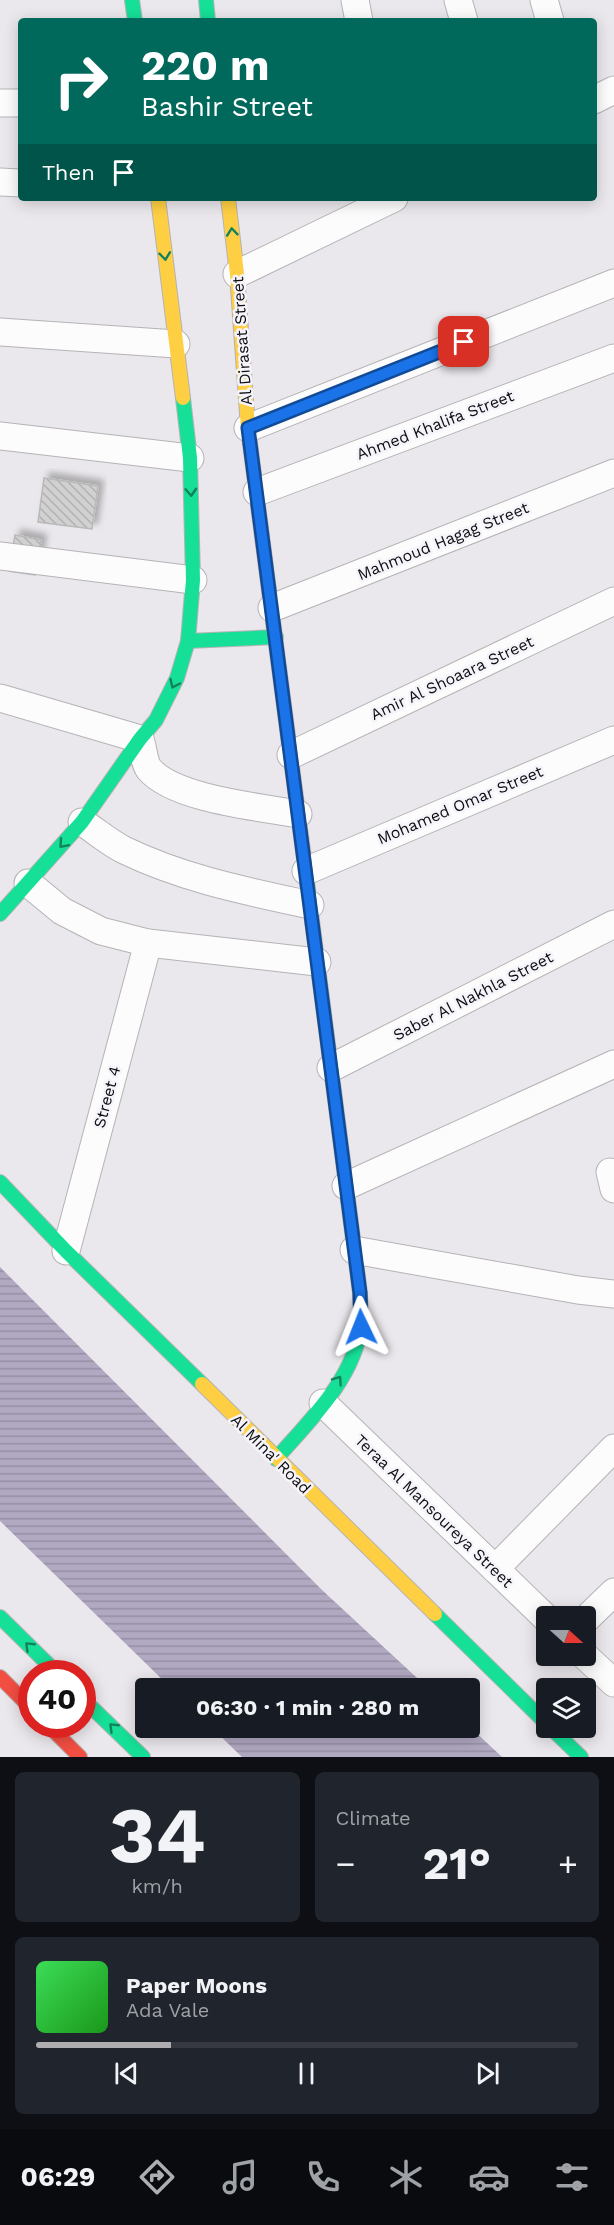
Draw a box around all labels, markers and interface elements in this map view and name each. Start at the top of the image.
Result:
text: 220 m [141,41,270,90]
icon: right [42,42,120,120]
text: Bashir Street [141,91,313,123]
icon: arrive [107,156,140,189]
text: Then [42,160,95,185]
one-way arrow [226,228,239,237]
one-way arrow [159,252,171,261]
street label: Al Dirasat Street [228,276,256,406]
pin [438,316,489,367]
icon: arrive [447,325,480,358]
street label: Ahmed Khalifa Street [354,386,517,464]
one-way arrow [185,487,198,496]
street label: Mahmoud Hagag Street [355,498,532,584]
street label: Amir Al Shoaara Street [367,632,537,724]
one-way arrow [169,678,181,689]
street label: Mohamed Omar Street [374,761,546,849]
one-way arrow [59,837,70,847]
street label: Saber Al Nakhla Street [390,947,556,1045]
street label: Street 4 [90,1064,124,1130]
position arrow [329,1295,393,1359]
one-way arrow [331,1376,342,1387]
street label: Al Mina' Road [227,1410,315,1498]
street label: Teraa Al Mansoureya Street [351,1430,517,1592]
north arrow [536,1606,596,1666]
map controls [536,1606,596,1738]
one-way arrow [26,1642,37,1653]
speed limit sign: 40 [18,1660,96,1738]
button: layers [536,1678,596,1738]
text: 06:30 · 1 min · 280 m [196,1695,419,1720]
one-way arrow [109,1724,120,1735]
text: 34 [109,1789,206,1881]
text: Climate [336,1806,411,1830]
text: 21° [423,1837,491,1890]
text: − [336,1844,355,1883]
text: + [558,1844,578,1883]
text: km/h [131,1874,183,1898]
text: Paper Moons [126,1973,267,1998]
text: Ada Vale [126,1998,209,2022]
icon: previous [110,2057,143,2090]
icon: pause [290,2057,323,2090]
icon: next [471,2057,504,2090]
icon: directions [136,2156,178,2198]
icon: music [219,2156,261,2198]
icon: phone [302,2156,344,2198]
icon: climate [385,2156,427,2198]
icon: car [468,2156,510,2198]
icon: filters [551,2156,593,2198]
text: 06:29 [21,2161,95,2193]

